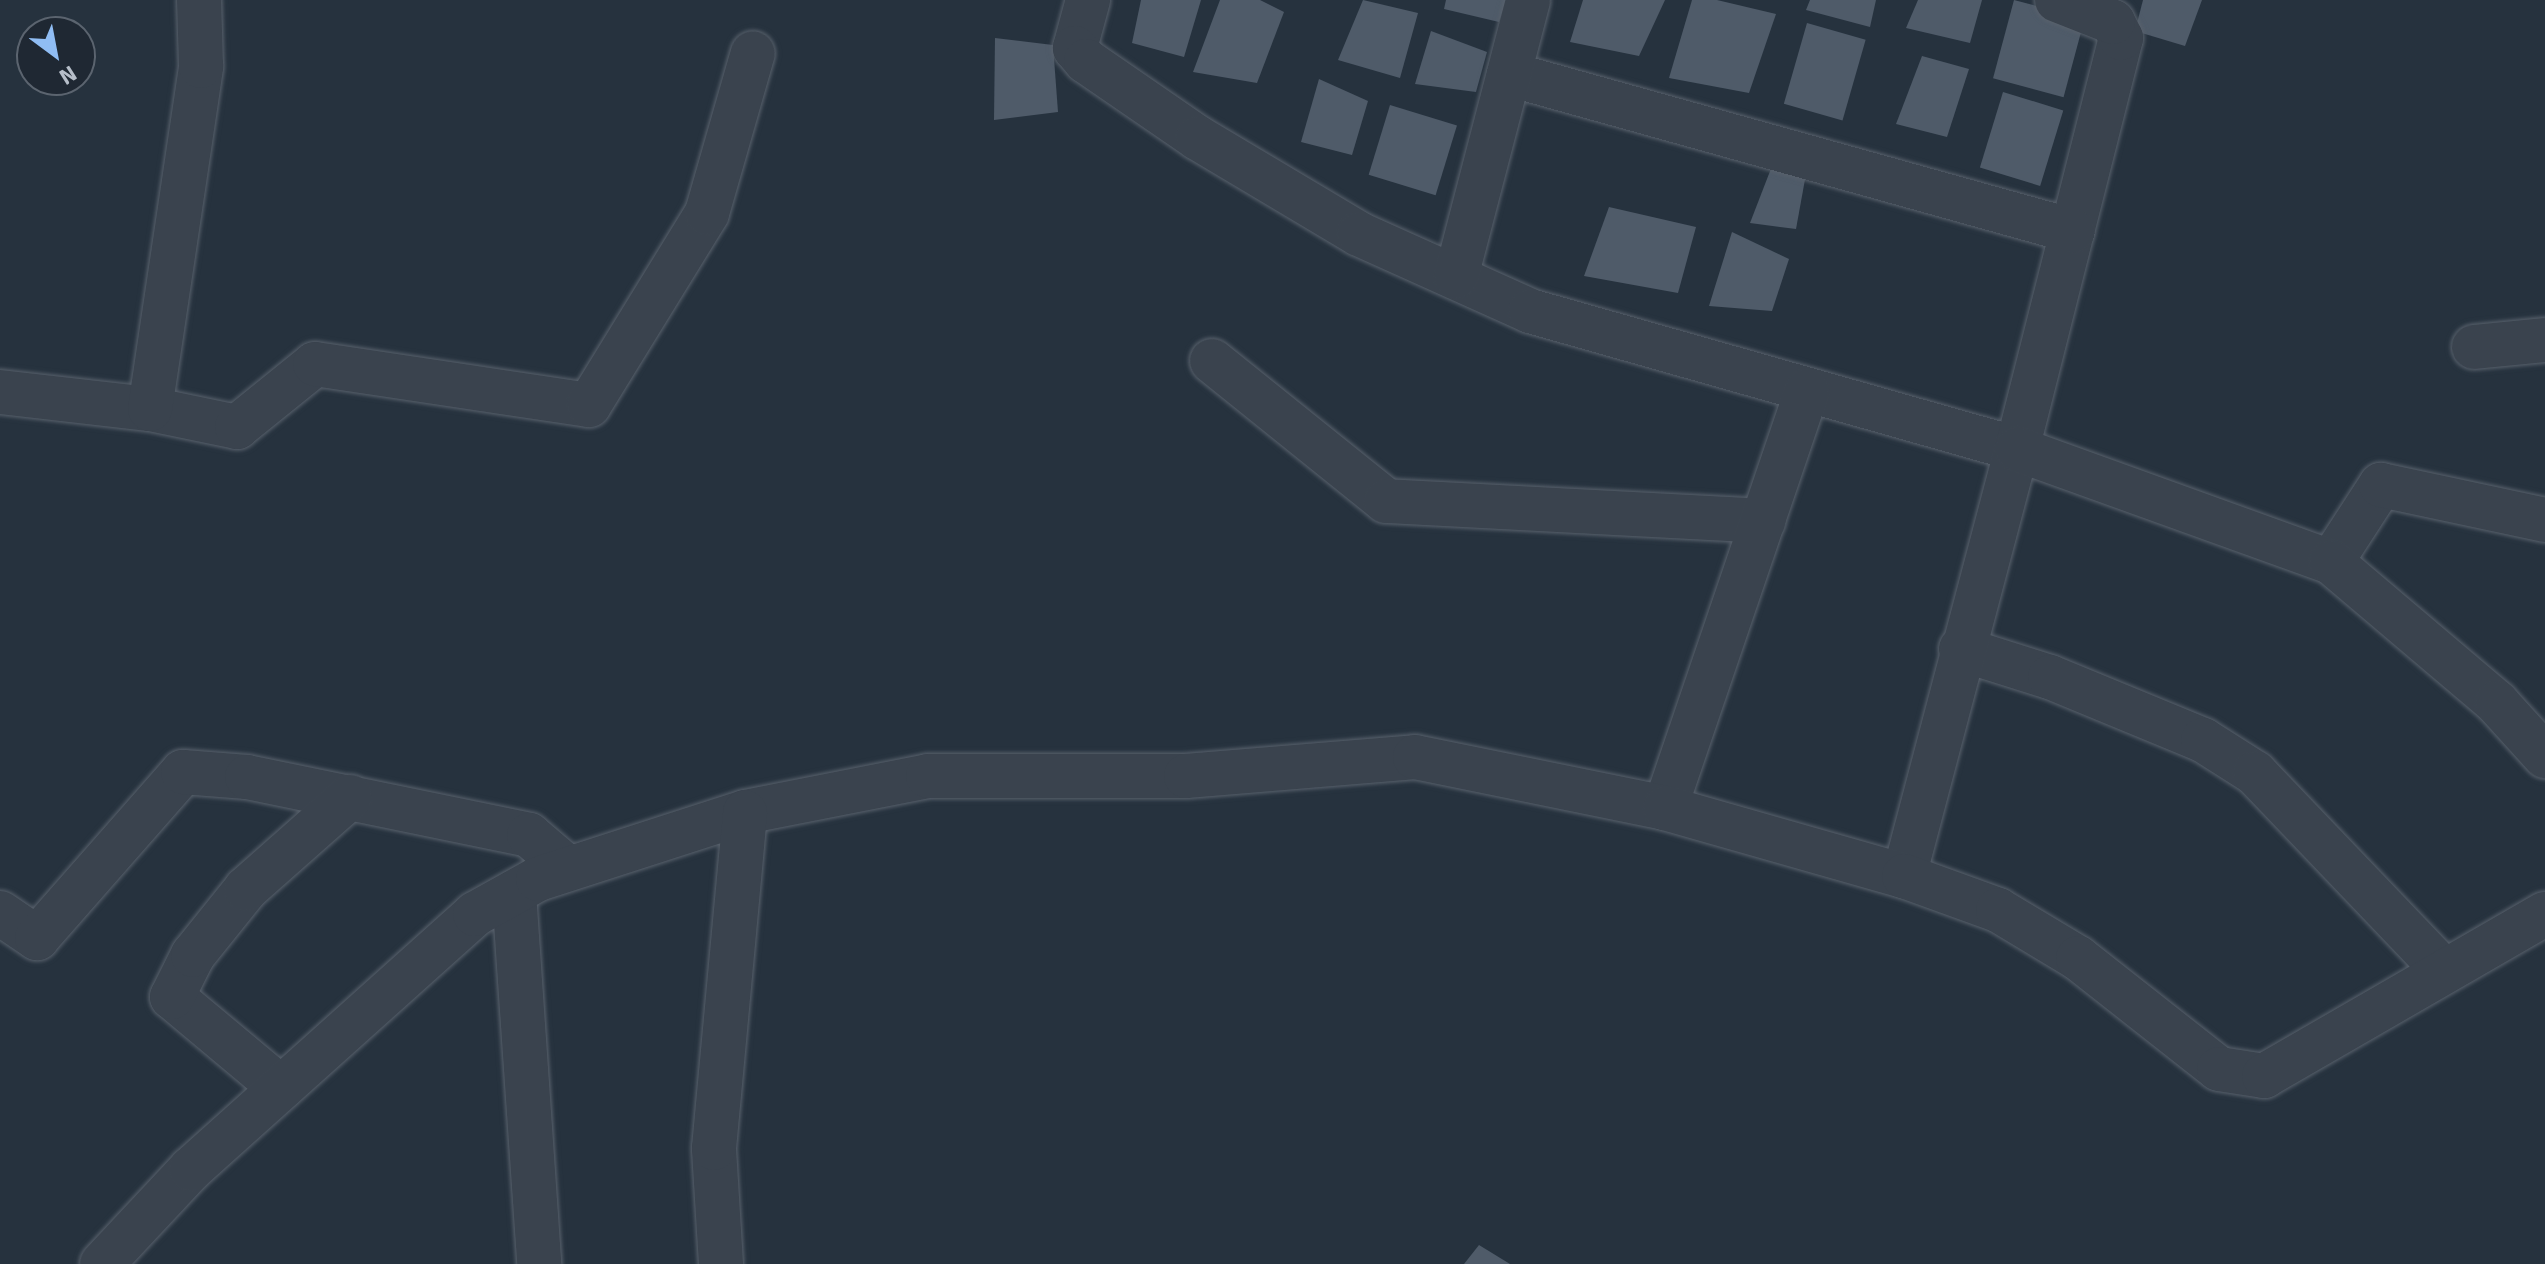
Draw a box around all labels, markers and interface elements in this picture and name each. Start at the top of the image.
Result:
north arrow [16,16,96,96]
text: N [54,60,82,91]

